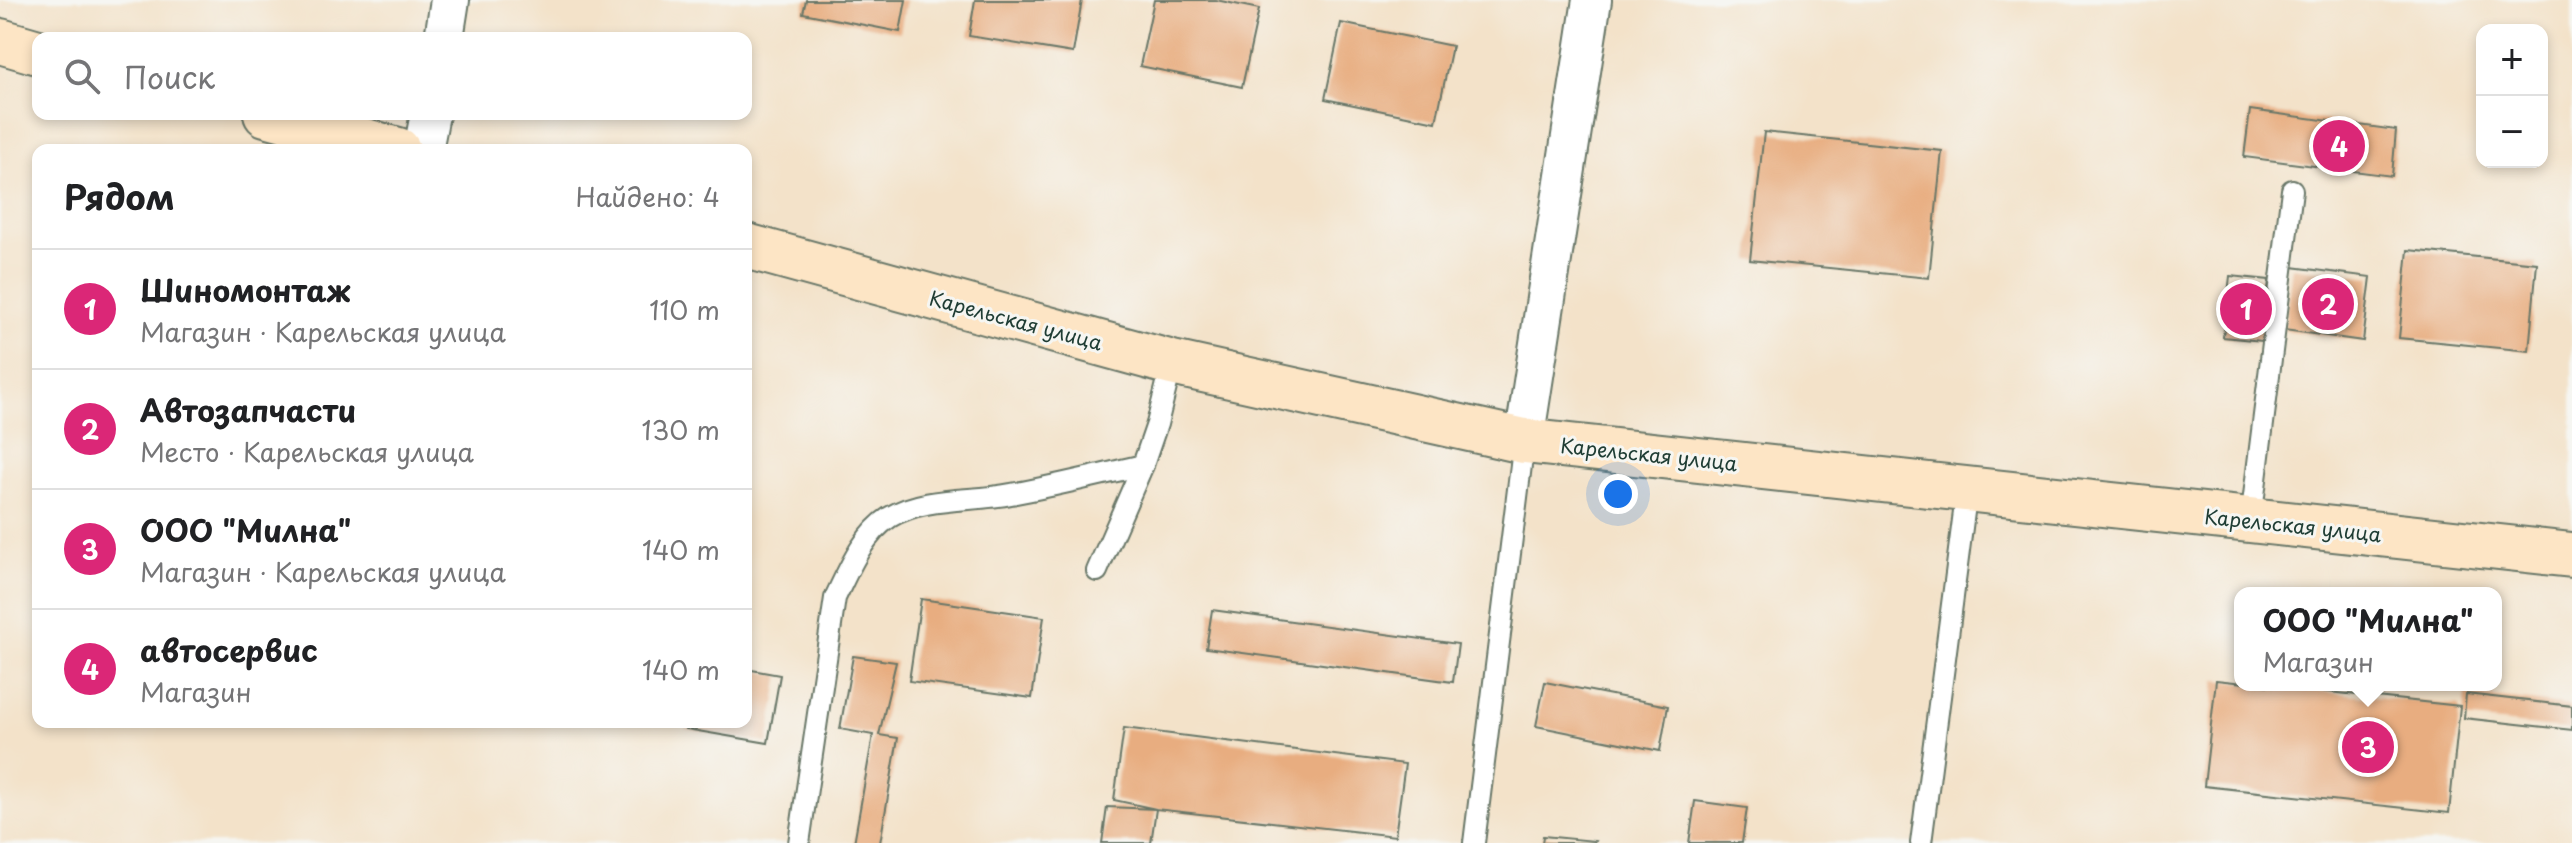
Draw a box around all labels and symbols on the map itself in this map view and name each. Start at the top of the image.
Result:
pin: 4 [2313,116,2365,176]
pin: 2 [2302,274,2354,334]
pin: 1 [2220,279,2272,339]
street label: Карельская улица [926,283,1106,358]
street label: Карельская улица [1559,430,1739,478]
your location [1598,474,1638,514]
street label: Карельская улица [2203,501,2383,549]
pin: 3 [2342,717,2394,777]

